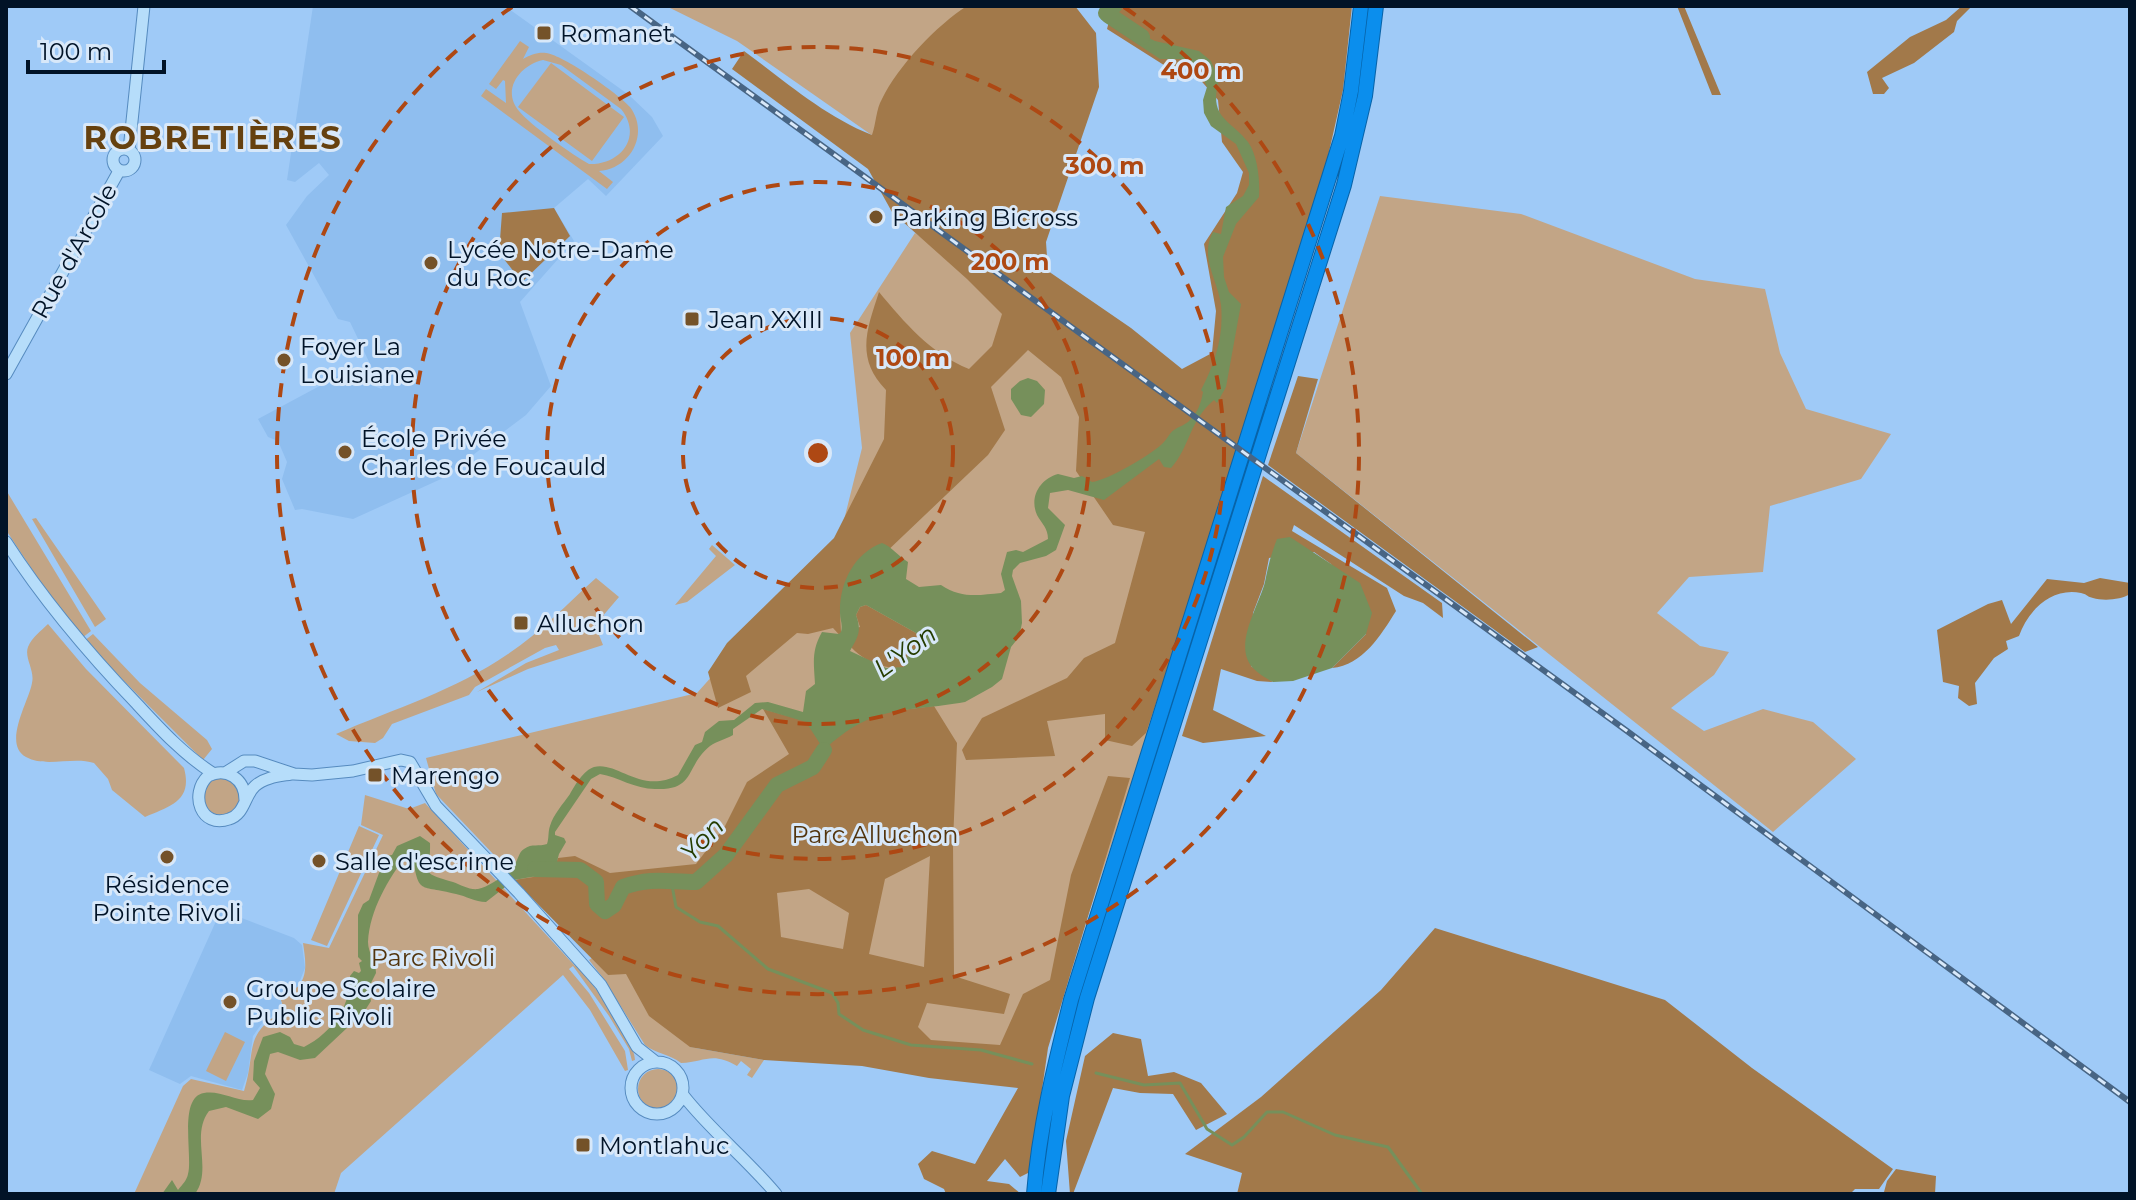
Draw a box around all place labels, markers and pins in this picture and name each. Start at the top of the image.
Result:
place label: Romanet [560,19,673,48]
marker: Romanet [535,24,553,42]
place label: Parking Bicross [892,203,1078,232]
marker: Parking Bicross [867,208,885,226]
place label: Lycée Notre-Dame du Roc [447,235,674,292]
marker: Lycée Notre-Dame du Roc [422,254,440,272]
place label: Jean XXIII [707,305,823,334]
marker: Jean XXIII [683,310,701,328]
place label: Foyer La Louisiane [300,332,415,389]
marker: Foyer La Louisiane [275,351,293,369]
place label: École Privée Charles de Foucauld [361,424,606,481]
centre of rings [804,439,832,467]
marker: École Privée Charles de Foucauld [336,443,354,461]
place label: Alluchon [537,609,644,638]
marker: Alluchon [512,614,530,632]
place label: Marengo [391,761,500,790]
marker: Marengo [366,766,384,784]
place label: Salle d'escrime [335,847,514,876]
marker: Résidence Pointe Rivoli [158,848,176,866]
marker: Salle d'escrime [310,852,328,870]
place label: Résidence Pointe Rivoli [92,870,242,927]
place label: Groupe Scolaire Public Rivoli [246,974,436,1031]
marker: Groupe Scolaire Public Rivoli [221,993,239,1011]
place label: Montlahuc [599,1131,729,1160]
marker: Montlahuc [574,1136,592,1154]

